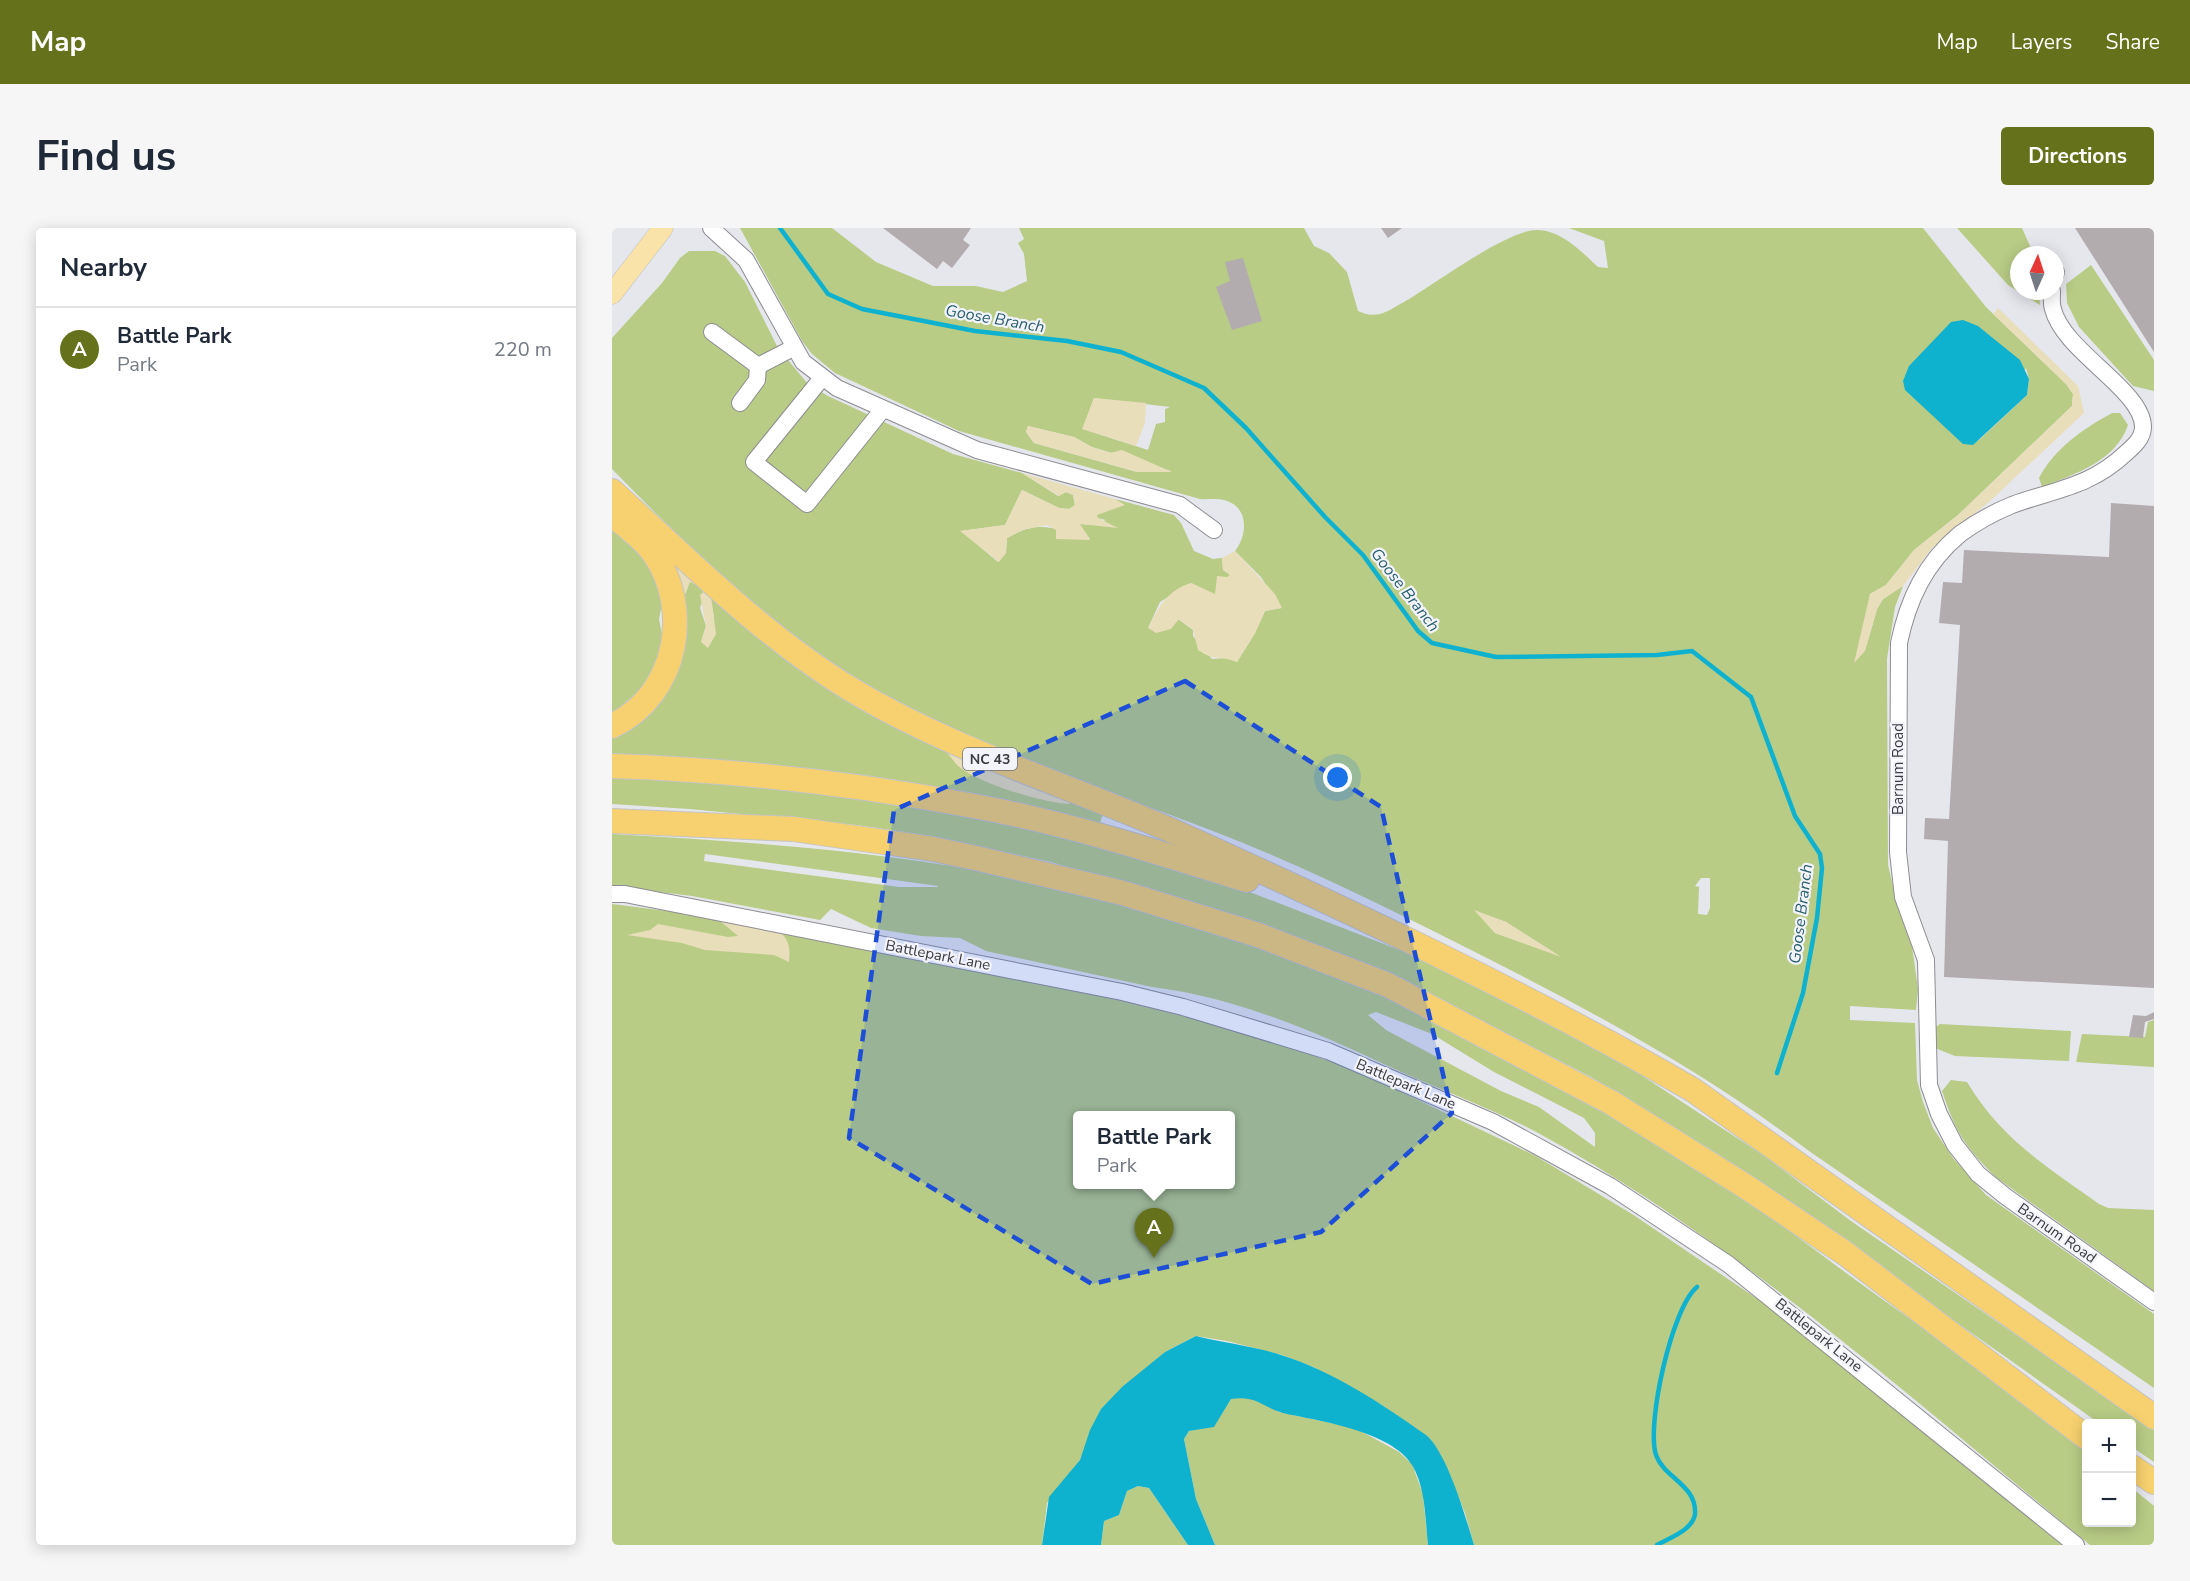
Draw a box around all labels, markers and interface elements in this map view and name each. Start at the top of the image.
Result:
text: Map [30,23,86,61]
text: Map [1936,28,1978,56]
text: Layers [2011,28,2072,56]
text: Share [2105,28,2160,56]
button: Directions [2001,127,2154,185]
text: Find us [36,128,176,185]
north arrow [2010,246,2064,300]
text: Nearby [60,250,147,285]
water label: Goose Branch [944,299,1046,339]
text: Battle Park [117,321,232,351]
text: A [72,336,87,363]
text: 220 m [494,336,552,363]
text: Park [117,351,157,378]
water label: Goose Branch [1365,544,1445,636]
street label: Barnum Road [1888,723,1908,815]
road number: NC 43 [963,748,1017,770]
your location [1323,763,1352,792]
water label: Goose Branch [1784,863,1818,965]
street label: Battlepark Lane [884,935,992,975]
street label: Battlepark Lane [1353,1054,1459,1114]
popup [1073,1111,1235,1189]
text: Battle Park [1097,1122,1211,1152]
text: Park [1097,1152,1137,1179]
street label: Barnum Road [2014,1198,2100,1268]
pin: A [1134,1208,1174,1258]
street label: Battlepark Lane [1771,1294,1867,1376]
map controls [2082,1419,2136,1527]
button: + [2082,1419,2136,1473]
button: − [2082,1473,2136,1527]

